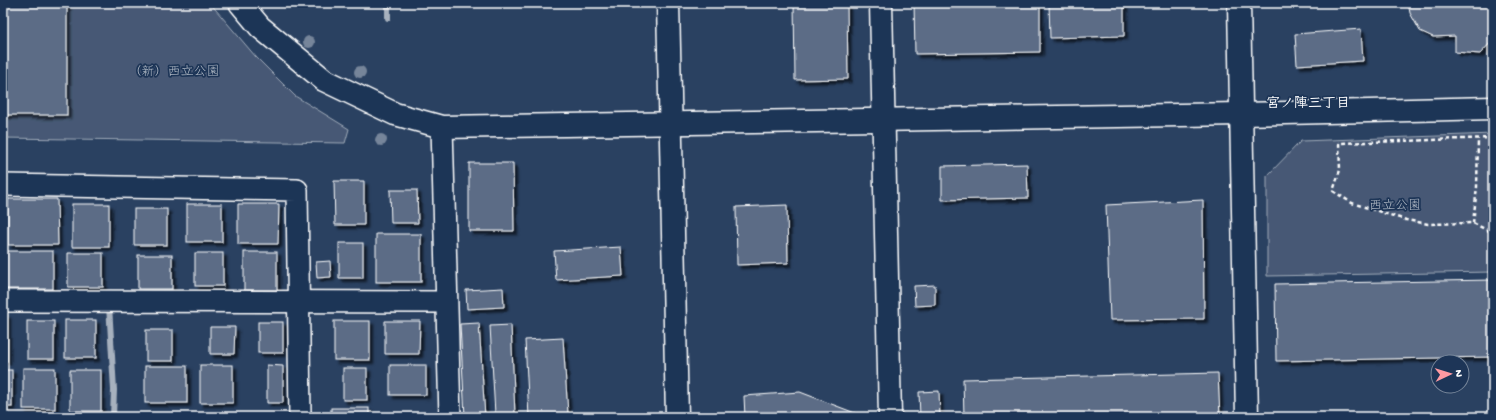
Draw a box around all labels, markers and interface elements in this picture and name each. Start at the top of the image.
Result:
park label: （新）西立公園 [128,64,220,80]
district label: 宮ノ陣三丁目 [1266,96,1350,113]
park label: 西立公園 [1369,198,1421,214]
north arrow [1430,354,1470,394]
text: N [1452,369,1464,377]

